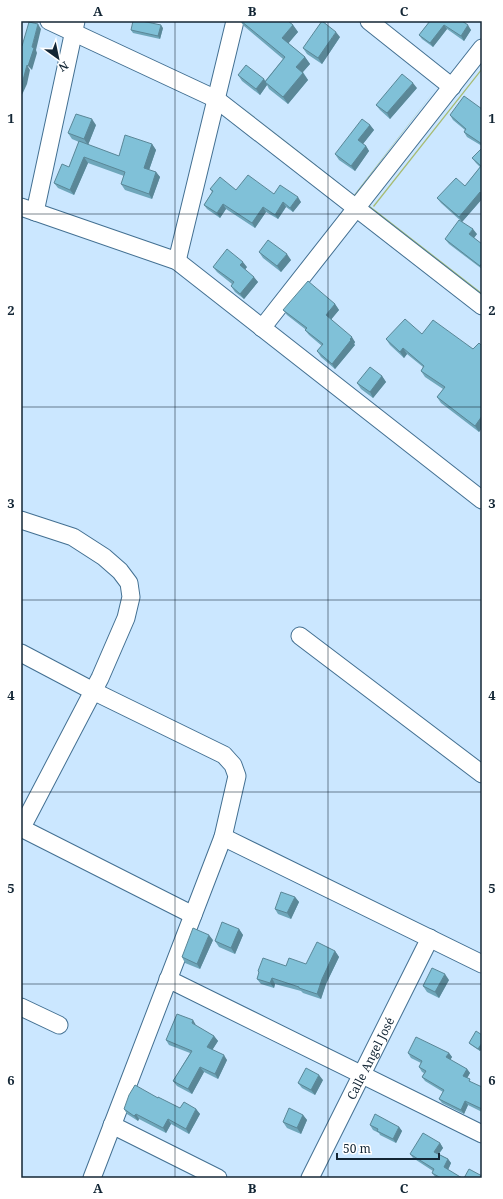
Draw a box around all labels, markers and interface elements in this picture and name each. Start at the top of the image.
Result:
text: A [93,2,103,20]
text: B [248,2,257,20]
text: C [400,2,409,20]
north arrow [38,38,78,78]
text: N [56,58,71,76]
text: 1 [7,109,15,127]
text: 1 [488,109,496,127]
text: 2 [7,301,15,319]
text: 2 [488,301,496,319]
text: 3 [7,494,15,512]
text: 3 [488,494,496,512]
text: 4 [7,686,15,704]
text: 4 [488,686,496,704]
text: 5 [7,879,15,897]
text: 5 [488,879,496,897]
street label: Calle Angel José [342,1014,398,1102]
text: 6 [7,1071,15,1089]
text: 6 [488,1071,496,1089]
scale bar [337,1135,439,1161]
text: 50 m [343,1140,371,1157]
text: A [93,1179,103,1197]
text: B [248,1179,257,1197]
text: C [400,1179,409,1197]

